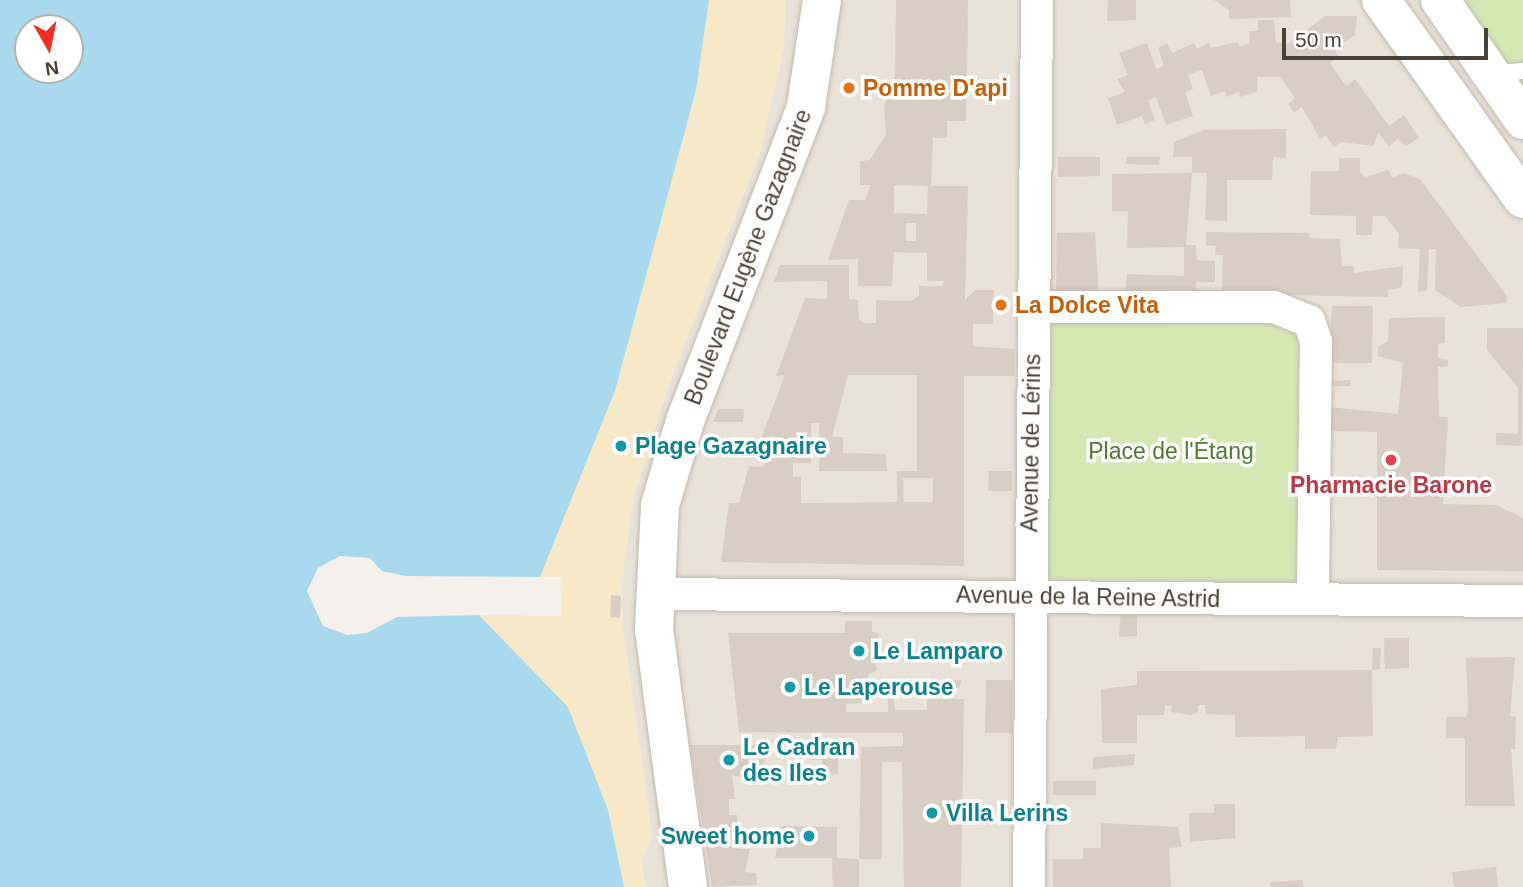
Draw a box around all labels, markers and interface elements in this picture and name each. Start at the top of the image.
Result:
north arrow [14,14,84,84]
scale bar [1285,14,1492,58]
text: 50 m [1295,28,1342,51]
text: N [44,57,60,80]
place label: Pomme D'api [863,74,1008,102]
marker: Pomme D'api [841,80,857,96]
street label: Boulevard Eugène Gazagnaire [679,105,817,409]
place label: La Dolce Vita [1015,291,1159,319]
marker: La Dolce Vita [993,297,1009,313]
street label: Avenue de Lérins [1016,353,1046,533]
place label: Plage Gazagnaire [635,432,827,460]
park label: Place de l'Étang [1088,437,1254,465]
marker: Plage Gazagnaire [613,438,629,454]
marker: Pharmacie Barone [1383,452,1399,468]
place label: Pharmacie Barone [1290,471,1492,499]
street label: Avenue de la Reine Astrid [955,581,1221,613]
place label: Le Lamparo [873,637,1003,665]
marker: Le Lamparo [851,643,867,659]
place label: Le Laperouse [804,673,954,701]
marker: Le Laperouse [782,679,798,695]
place label: Le Cadran des Iles [743,733,855,787]
marker: Le Cadran des Iles [721,752,737,768]
place label: Villa Lerins [946,799,1068,827]
marker: Villa Lerins [924,805,940,821]
place label: Sweet home [661,822,795,850]
marker: Sweet home [801,828,817,844]

